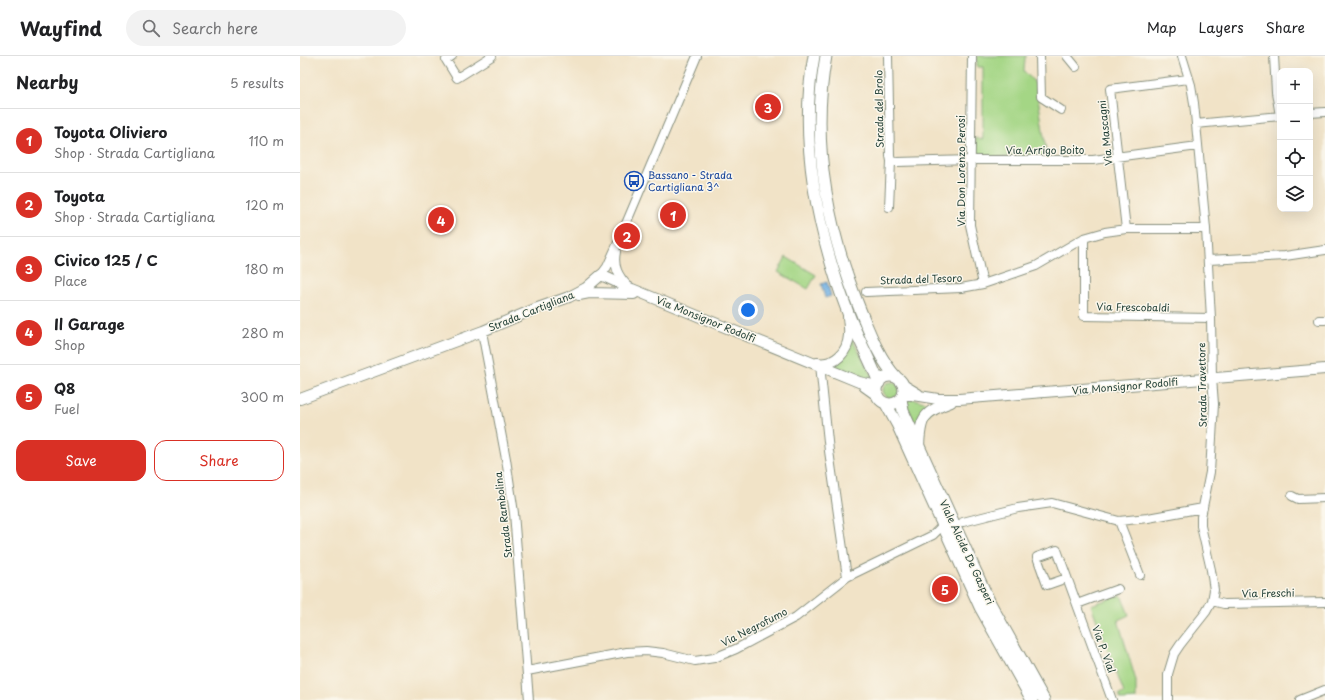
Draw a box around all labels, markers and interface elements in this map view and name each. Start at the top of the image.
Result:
search box [126,10,406,46]
text: Wayfind [20,14,102,42]
text: Search here [172,16,258,39]
icon: search [140,17,162,39]
text: Map [1147,17,1177,38]
text: Layers [1199,17,1244,38]
text: Share [1266,17,1305,38]
map controls [1277,68,1313,212]
button: + [1277,68,1313,104]
text: Nearby [16,69,78,95]
street label: Strada del Brolo [870,70,887,148]
text: 5 results [230,73,284,92]
pin: 3 [755,92,781,122]
street label: Via Mascagni [1094,99,1115,166]
button: − [1277,104,1313,140]
street label: Via Don Lorenzo Perosi [953,115,968,227]
text: Toyota Oliviero [54,120,167,143]
text: 1 [26,131,32,150]
text: 110 m [249,131,284,150]
button: locate [1277,140,1313,176]
street label: Via Arrigo Boito [1006,142,1085,157]
text: Shop · Strada Cartigliana [54,143,215,162]
place label: Bassano - Strada Cartigliana 3^ [648,167,733,194]
bus stop icon: Bassano - Strada Cartigliana 3^ [623,170,645,192]
button: layers [1277,176,1313,212]
text: Toyota [54,184,105,207]
text: 2 [24,195,34,214]
text: 120 m [245,195,284,214]
pin: 1 [660,200,686,230]
pin: 4 [428,205,454,235]
text: Shop · Strada Cartigliana [54,207,215,226]
pin: 2 [614,221,640,251]
text: Civico 125 / C [54,248,158,271]
text: 3 [25,259,33,278]
text: 180 m [245,259,284,278]
street label: Strada del Tesoro [880,270,963,287]
text: Place [54,271,87,290]
street label: Strada Cartigliana [486,286,577,335]
street label: Via Monsignor Rodolfi [654,292,758,345]
street label: Via Frescobaldi [1096,298,1170,315]
your location [738,300,758,320]
text: Il Garage [54,312,125,335]
text: 4 [25,323,33,342]
text: 280 m [242,323,284,342]
text: Shop [54,335,85,354]
street label: Strada Travettore [1193,342,1210,428]
street label: Via Monsignor Rodolfi [1071,373,1179,398]
text: Q8 [54,376,76,399]
text: 5 [25,387,33,406]
text: 300 m [240,387,284,406]
text: Fuel [54,399,80,418]
button: Save [16,440,146,481]
button: Share [154,440,284,481]
street label: Strada Rambolina [490,470,515,559]
street label: Viale Alcide De Gasperi [937,497,998,607]
pin: 5 [932,574,958,604]
street label: Via Freschi [1241,585,1295,600]
street label: Via Negrofumo [718,603,790,650]
street label: Via P. Vial [1089,623,1120,675]

